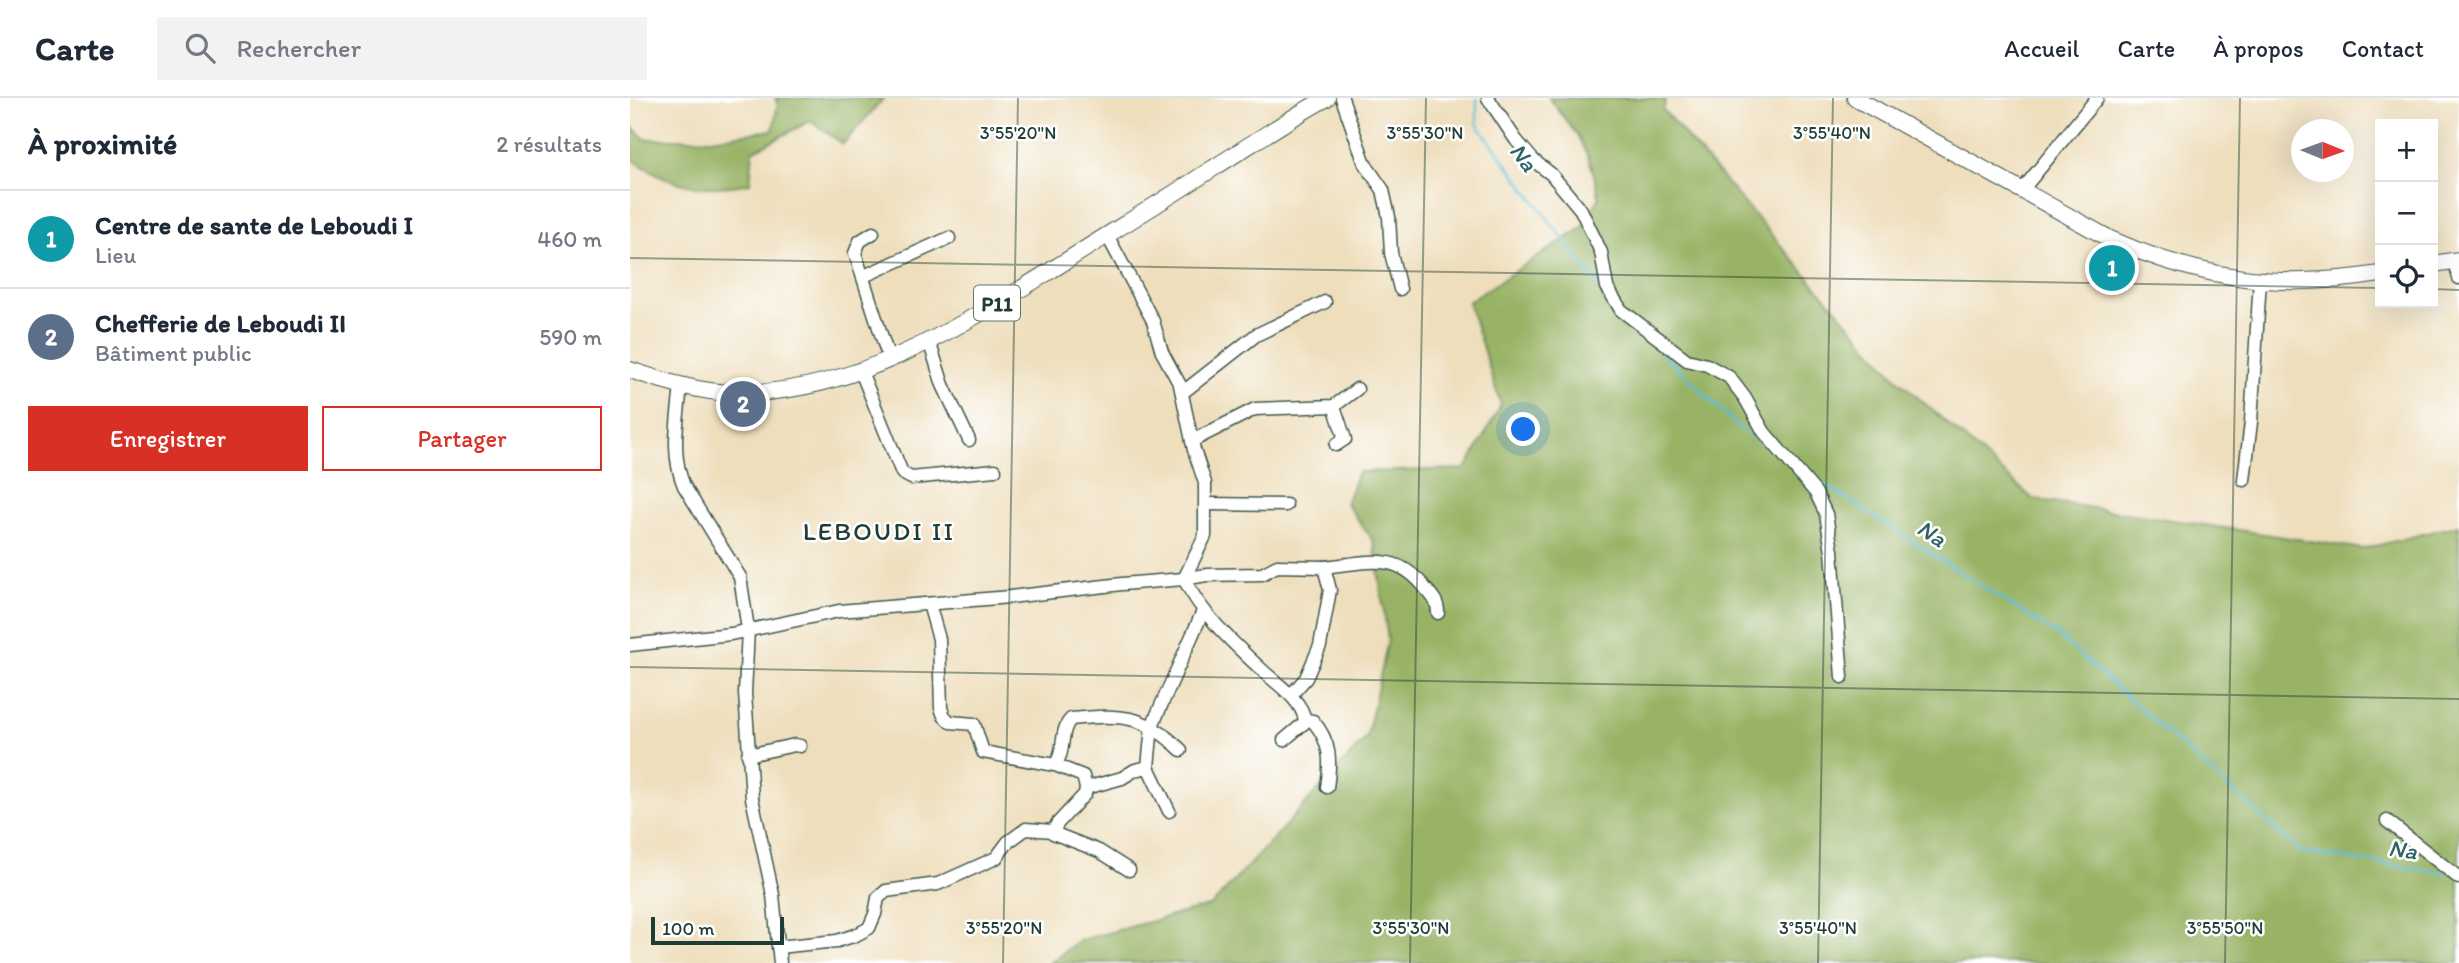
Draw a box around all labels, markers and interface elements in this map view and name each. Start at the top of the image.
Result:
search box [157,17,647,80]
text: Carte [35,29,115,68]
icon: search [181,29,219,67]
text: Rechercher [237,32,361,64]
text: Accueil [2004,34,2079,63]
text: Carte [2117,34,2175,63]
text: À propos [2213,34,2304,63]
text: Contact [2342,34,2424,63]
north arrow [2291,119,2354,182]
map controls [2375,119,2438,308]
button: + [2375,119,2438,182]
text: 3°55'20"N [980,122,1056,144]
text: 3°55'30"N [1387,122,1464,144]
text: 3°55'40"N [1793,122,1871,144]
text: À proximité [28,125,177,162]
text: 2 résultats [496,130,602,158]
water label: Na [1504,137,1545,178]
button: − [2375,182,2438,245]
text: Centre de sante de Leboudi I [95,209,413,241]
text: 1 [46,225,56,253]
text: 460 m [537,225,602,253]
text: Lieu [95,241,136,269]
pin: 1 [2089,242,2135,294]
button: locate [2375,245,2438,308]
road number: P11 [974,286,1020,320]
text: Chefferie de Leboudi II [95,307,346,339]
text: 2 [45,323,57,351]
text: 590 m [539,323,602,351]
text: Bâtiment public [95,339,252,367]
pin: 2 [720,378,766,430]
button: Enregistrer [28,406,308,471]
button: Partager [322,406,602,471]
your location [1506,412,1540,446]
water label: Na [1912,513,1952,553]
district label: LEBOUDI II [803,515,955,547]
water label: Na [2387,833,2420,865]
scale bar [651,914,784,946]
text: 100 m [662,917,714,940]
text: 3°55'20"N [966,917,1042,939]
text: 3°55'30"N [1373,917,1450,939]
text: 3°55'40"N [1779,917,1857,939]
text: 3°55'50"N [2187,917,2263,939]

